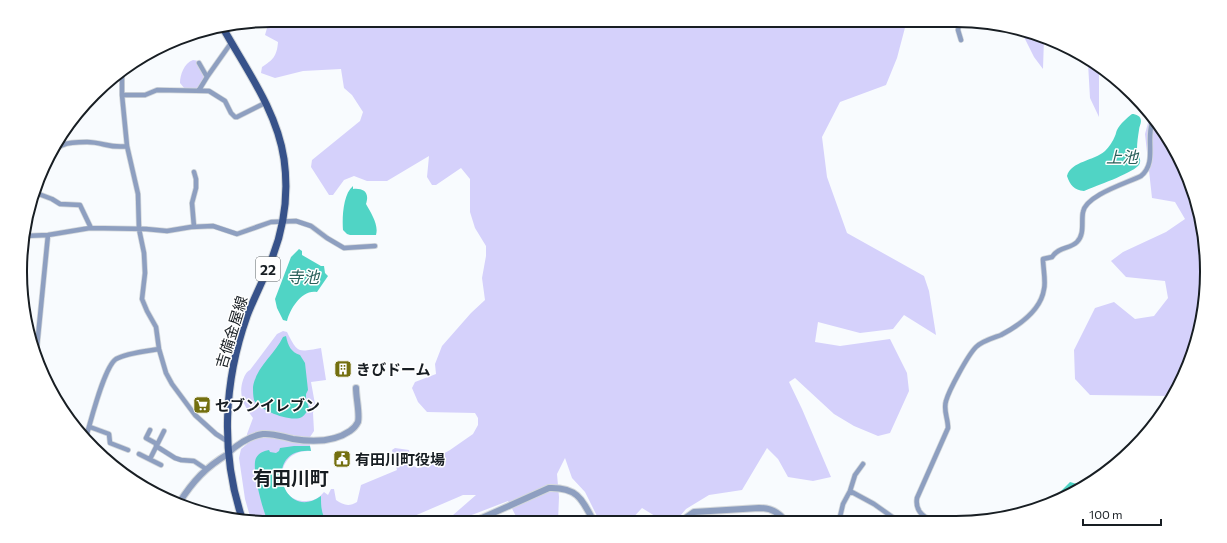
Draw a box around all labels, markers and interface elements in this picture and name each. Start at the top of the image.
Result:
water label: 上池 [1106,147,1140,166]
road number: 22 [256,257,280,281]
water label: 寺池 [287,267,321,286]
street label: 吉備金屋線 [211,293,251,371]
building icon: きびドーム [333,359,353,379]
place label: きびドーム [356,360,431,378]
supermarket icon: セブンイレブン [192,395,212,415]
place label: セブンイレブン [215,396,320,414]
public building icon: 有田川町役場 [332,449,352,469]
place label: 有田川町役場 [355,450,445,468]
district label: 有田川町 [253,466,329,489]
scale bar [1083,501,1161,527]
text: 100 m [1089,507,1123,521]

